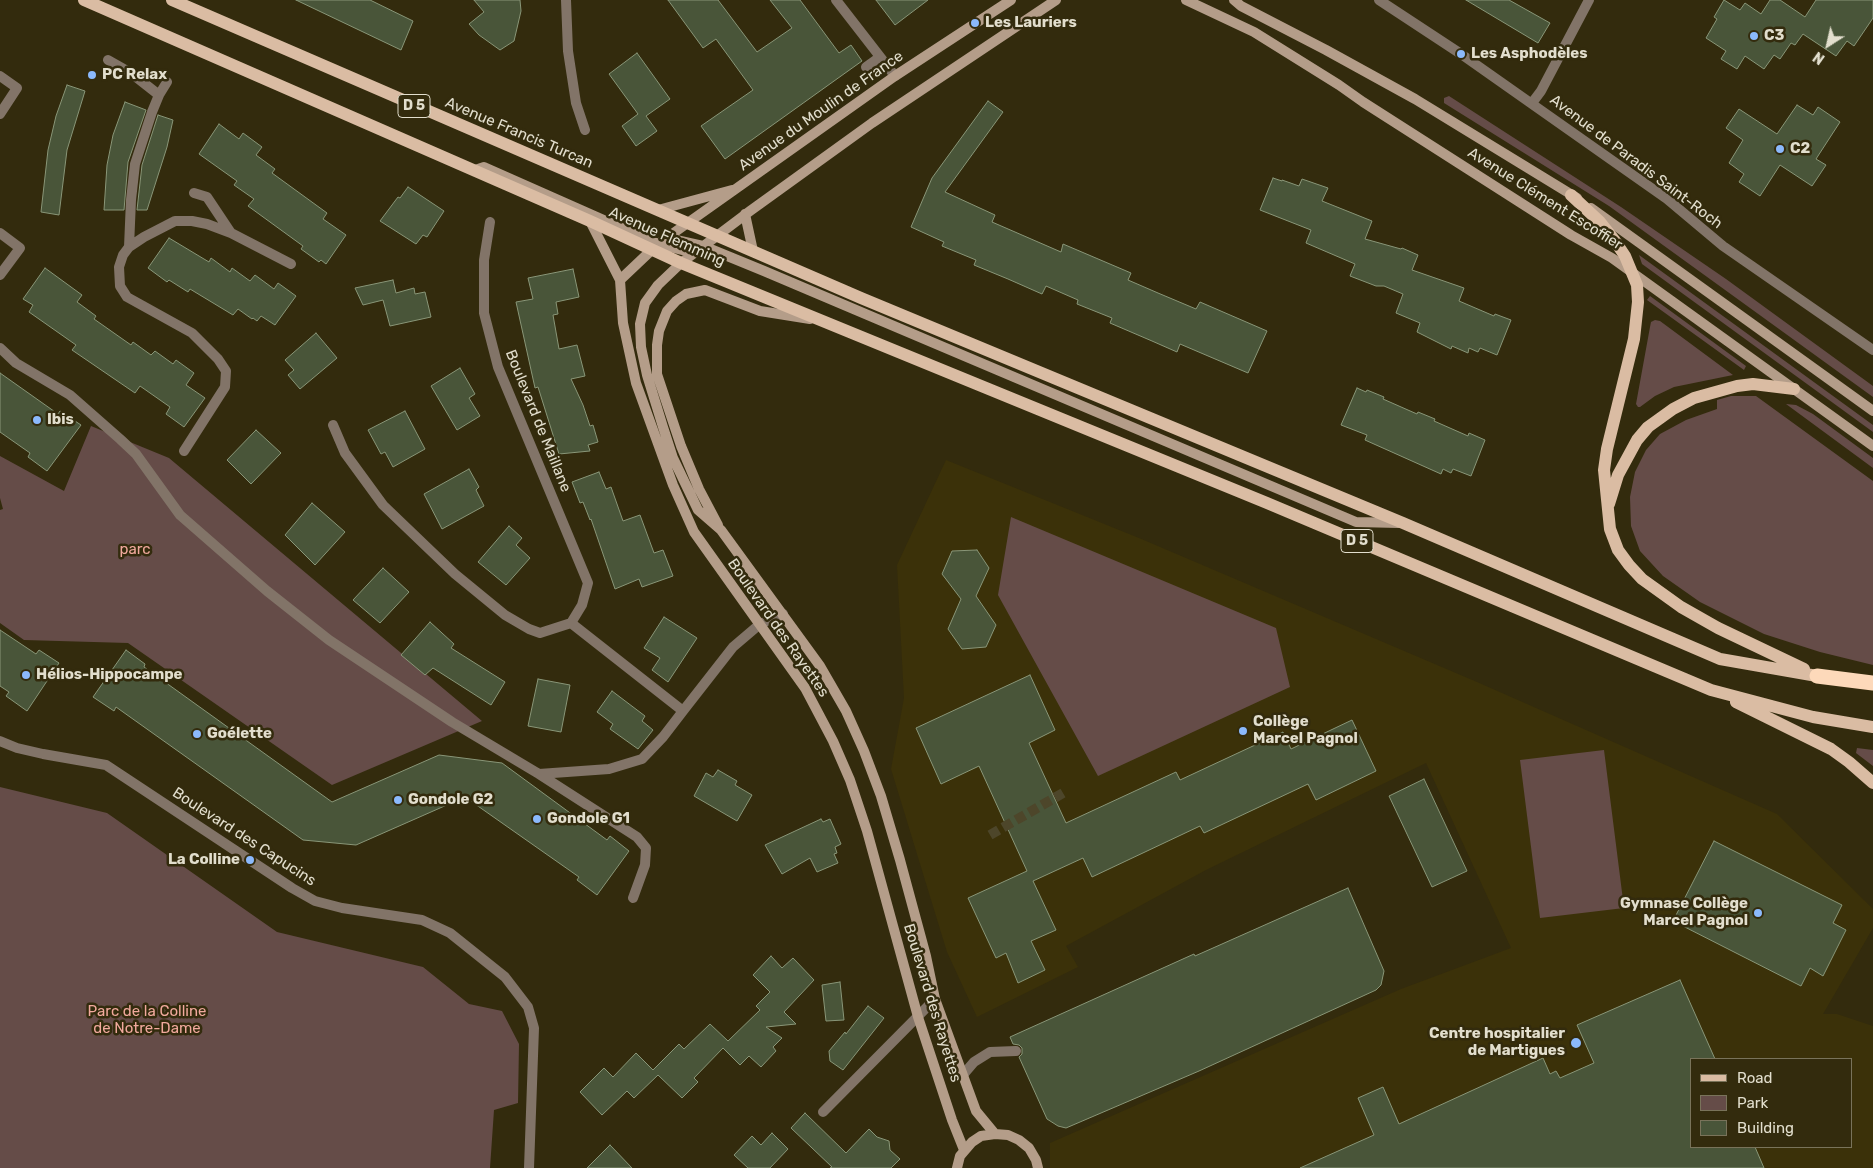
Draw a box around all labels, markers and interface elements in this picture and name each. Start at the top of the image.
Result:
place label: Les Lauriers [985,14,1077,32]
marker: Les Lauriers [969,17,981,29]
north arrow [1803,20,1853,70]
place label: C3 [1764,27,1784,45]
marker: C3 [1748,30,1760,42]
place label: Les Asphodèles [1471,45,1588,63]
street label: Avenue du Moulin de France [735,47,907,175]
marker: Les Asphodèles [1455,48,1467,60]
text: N [1810,48,1828,68]
place label: PC Relax [102,66,167,84]
marker: PC Relax [86,69,98,81]
street label: Avenue de Paradis Saint-Roch [1546,91,1726,233]
road number: D 5 [398,94,430,118]
street label: Avenue Francis Turcan [442,94,596,172]
place label: C2 [1790,140,1810,158]
marker: C2 [1774,143,1786,155]
street label: Avenue Clément Escoffier [1464,144,1626,254]
street label: Avenue Flemming [606,203,728,271]
street label: Boulevard de Maillane [501,347,575,495]
place label: Ibis [47,411,74,429]
marker: Ibis [31,414,43,426]
road number: D 5 [1341,530,1373,552]
park label: parc [119,541,151,559]
street label: Boulevard des Rayettes [723,555,833,701]
place label: Hélios-Hippocampe [36,666,183,684]
marker: Hélios-Hippocampe [20,669,32,681]
place label: Collège Marcel Pagnol [1253,713,1358,748]
place label: Goélette [207,725,272,743]
marker: Collège Marcel Pagnol [1237,725,1249,737]
marker: Goélette [191,728,203,740]
street label: Boulevard des Capucins [169,784,319,890]
place label: Gondole G2 [408,791,493,809]
marker: Gondole G2 [392,794,404,806]
place label: Gondole G1 [547,810,630,828]
marker: Gondole G1 [531,813,543,825]
place label: La Colline [168,851,240,869]
marker: La Colline [244,854,256,866]
place label: Gymnase Collège Marcel Pagnol [1620,895,1748,930]
marker: Gymnase Collège Marcel Pagnol [1752,907,1764,919]
street label: Boulevard des Rayettes [899,922,965,1084]
park label: Parc de la Colline de Notre-Dame [88,1003,206,1038]
place label: Centre hospitalier de Martigues [1429,1025,1565,1060]
marker: Centre hospitalier de Martigues [1569,1036,1583,1050]
legend [1690,1058,1853,1148]
text: Road [1737,1069,1773,1087]
text: Park [1737,1094,1768,1112]
text: Building [1737,1119,1794,1137]

